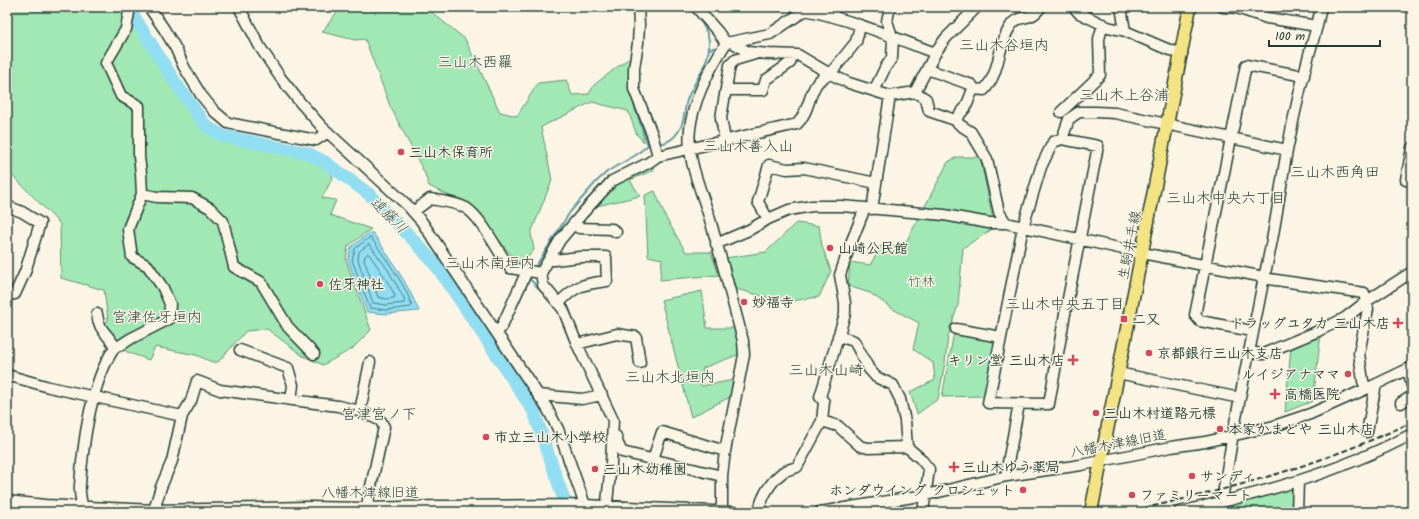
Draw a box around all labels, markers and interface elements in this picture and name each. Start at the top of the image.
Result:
scale bar [1269,22,1380,48]
text: 100 m [1275,27,1306,46]
district label: 三山木谷垣内 [959,34,1049,58]
district label: 三山木西羅 [437,51,513,75]
district label: 三山木上谷浦 [1079,84,1169,108]
district label: 三山木善入山 [703,135,793,159]
place label: 三山木保育所 [409,142,493,164]
marker: 三山木保育所 [396,147,406,157]
district label: 三山木西角田 [1290,161,1380,185]
district label: 三山木中央六丁目 [1166,187,1286,211]
water label: 遠藤川 [364,191,413,240]
street label: 生駒井手線 [1113,209,1147,282]
place label: 山崎公民館 [838,238,908,260]
marker: 山崎公民館 [825,243,835,253]
district label: 三山木南垣内 [445,252,535,276]
park label: 竹林 [907,271,935,293]
place label: 佐牙神社 [328,274,384,296]
marker: 佐牙神社 [315,279,325,289]
place label: 妙福寺 [752,292,794,314]
district label: 三山木中央五丁目 [1005,293,1125,317]
marker: 妙福寺 [739,297,749,307]
district label: 宮津佐牙垣内 [112,306,202,330]
place label: 二又 [1132,309,1160,331]
place label: ドラッグユタカ 三山木店 [1231,313,1390,335]
marker: 二又 [1119,314,1129,324]
marker: ドラッグユタカ 三山木店 [1393,318,1403,328]
place label: 京都銀行三山木支店 [1157,343,1283,365]
marker: 京都銀行三山木支店 [1144,348,1154,358]
place label: キリン堂 三山木店 [948,350,1065,372]
marker: キリン堂 三山木店 [1068,355,1078,365]
district label: 三山木山崎 [788,359,864,383]
place label: ルイジアナママ [1242,364,1340,386]
district label: 三山木北垣内 [625,366,715,390]
marker: ルイジアナママ [1343,369,1353,379]
place label: 高橋医院 [1284,384,1340,406]
marker: 高橋医院 [1269,388,1281,400]
district label: 宮津宮ノ下 [341,403,417,427]
place label: 三山木村道路元標 [1104,403,1216,425]
marker: 三山木村道路元標 [1091,408,1101,418]
place label: 本家かまどや 三山木店 [1228,419,1374,441]
street label: 八幡木津線旧道 [1068,424,1168,464]
marker: 本家かまどや 三山木店 [1215,424,1225,434]
place label: 市立三山木小学校 [494,427,606,449]
marker: 市立三山木小学校 [481,432,491,442]
place label: 三山木ゆう薬局 [962,457,1060,479]
place label: 三山木幼稚園 [603,459,687,481]
marker: 三山木ゆう薬局 [949,462,959,472]
marker: 三山木幼稚園 [590,464,600,474]
place label: サンディ [1200,466,1255,488]
marker: サンディ [1187,471,1197,481]
place label: ホンダウイング クロシェット [829,480,1015,502]
street label: 八幡木津線旧道 [321,482,419,504]
marker: ホンダウイング クロシェット [1018,485,1028,495]
place label: ファミリーマート [1140,485,1253,507]
marker: ファミリーマート [1127,490,1137,500]

